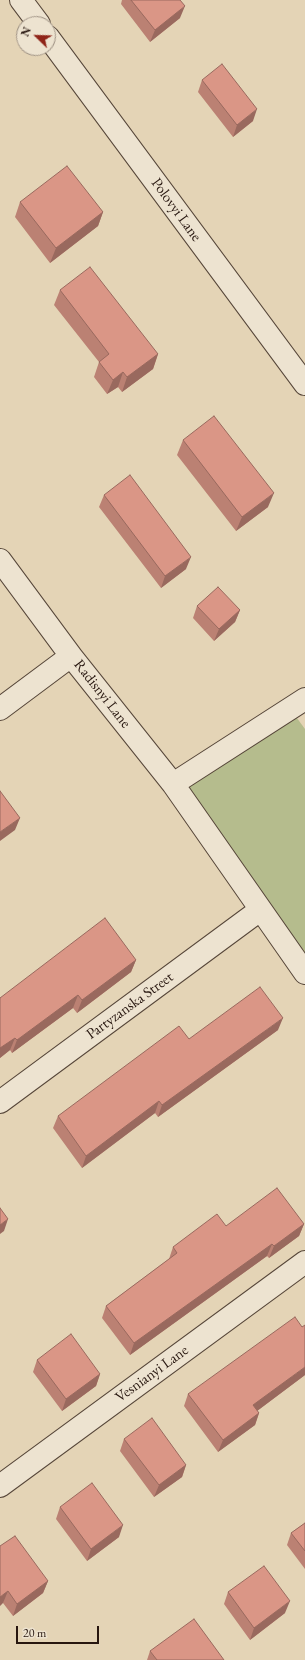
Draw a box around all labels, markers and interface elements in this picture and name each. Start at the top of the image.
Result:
north arrow [16,16,56,56]
text: N [18,25,34,39]
street label: Polovyi Lane [147,175,205,245]
street label: Radisnyi Lane [70,656,134,732]
street label: Partyzanska Street [83,968,177,1044]
street label: Vesnianyi Lane [112,1341,192,1407]
scale bar [18,1618,101,1644]
text: 20 m [23,1625,46,1641]

